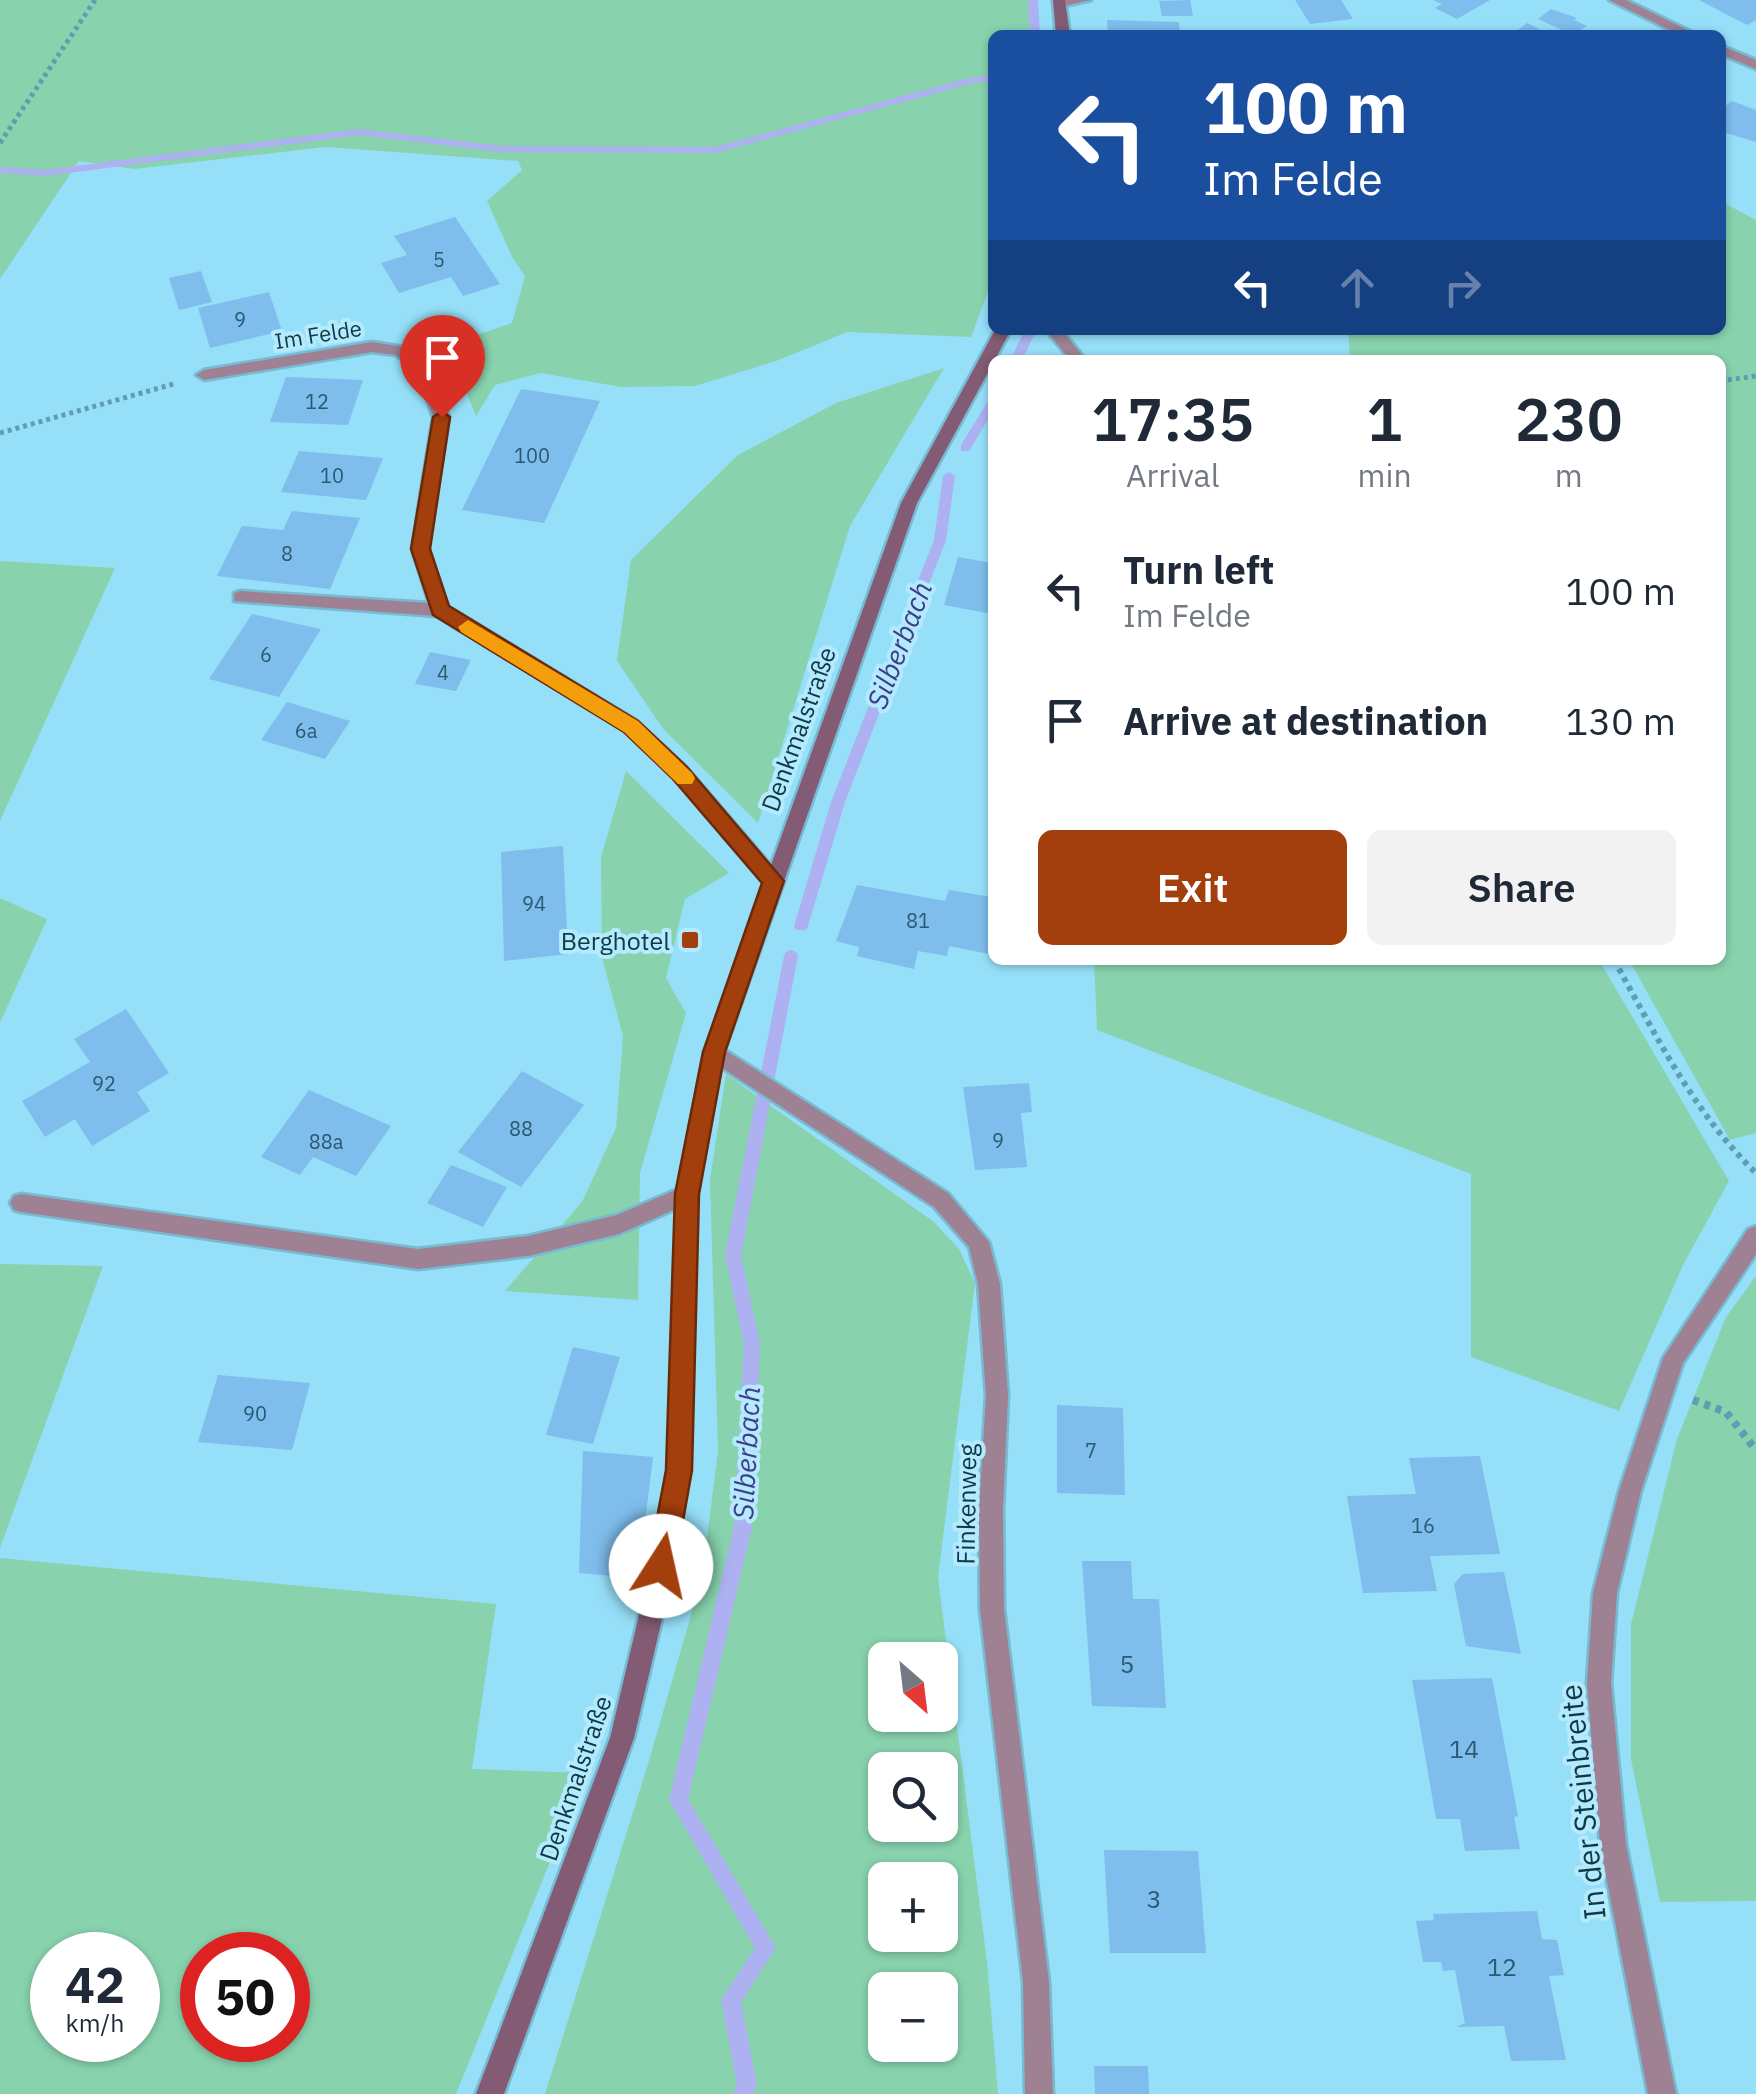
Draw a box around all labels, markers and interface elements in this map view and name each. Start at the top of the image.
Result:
text: 100 m [1203,61,1408,152]
icon: left [1038,70,1168,200]
text: Im Felde [1203,149,1383,207]
house number: 5 [433,246,445,273]
icon: left [1225,260,1280,315]
icon: ahead [1330,260,1385,315]
icon: right [1435,260,1490,315]
house number: 9 [234,306,246,333]
street label: Im Felde [272,313,364,355]
pin [400,315,485,418]
icon: arrive [415,330,470,385]
text: 17:35 [1091,379,1254,458]
text: 1 [1367,379,1403,458]
text: 230 [1515,379,1623,458]
house number: 12 [305,388,329,415]
house number: 100 [514,442,550,469]
text: Arrival [1126,454,1219,496]
text: min [1357,454,1412,496]
text: m [1555,454,1583,496]
house number: 10 [320,462,344,489]
house number: 8 [281,540,293,567]
text: Turn left [1123,545,1274,594]
icon: left [1038,563,1093,618]
text: 100 m [1565,566,1676,615]
water label: Silberbach [858,576,940,714]
text: Im Felde [1123,594,1251,636]
house number: 6 [260,641,272,668]
street label: Denkmalstraße [753,642,843,816]
house number: 4 [437,659,449,686]
icon: arrive [1038,693,1093,748]
text: Arrive at destination [1123,696,1488,745]
text: 130 m [1565,696,1676,745]
house number: 6a [295,717,318,744]
button: Exit [1038,830,1347,945]
button: Share [1367,830,1676,945]
house number: 94 [522,890,546,917]
house number: 81 [906,907,930,934]
place label: Berghotel [561,924,670,957]
marker: Berghotel [679,929,701,951]
house number: 92 [92,1070,116,1097]
house number: 88 [509,1115,533,1142]
house number: 9 [992,1127,1004,1154]
house number: 88a [309,1128,344,1155]
water label: Silberbach [724,1385,768,1521]
house number: 90 [243,1400,267,1427]
house number: 7 [1085,1437,1097,1464]
street label: Finkenweg [948,1443,984,1565]
house number: 16 [1411,1512,1435,1539]
position arrow [609,1514,713,1618]
north arrow [868,1642,958,1732]
map controls [868,1642,958,2062]
house number: 5 [1119,1647,1135,1680]
street label: In der Steinbreite [1550,1683,1614,1921]
street label: Denkmalstraße [531,1691,619,1865]
house number: 14 [1449,1732,1479,1765]
button: search [868,1752,958,1842]
button: + [868,1862,958,1952]
house number: 3 [1146,1882,1162,1915]
speed limit sign: 50 [180,1932,310,2062]
house number: 12 [1487,1950,1517,1983]
text: 42 [65,1952,125,2017]
button: − [868,1972,958,2062]
text: km/h [66,2006,124,2039]

